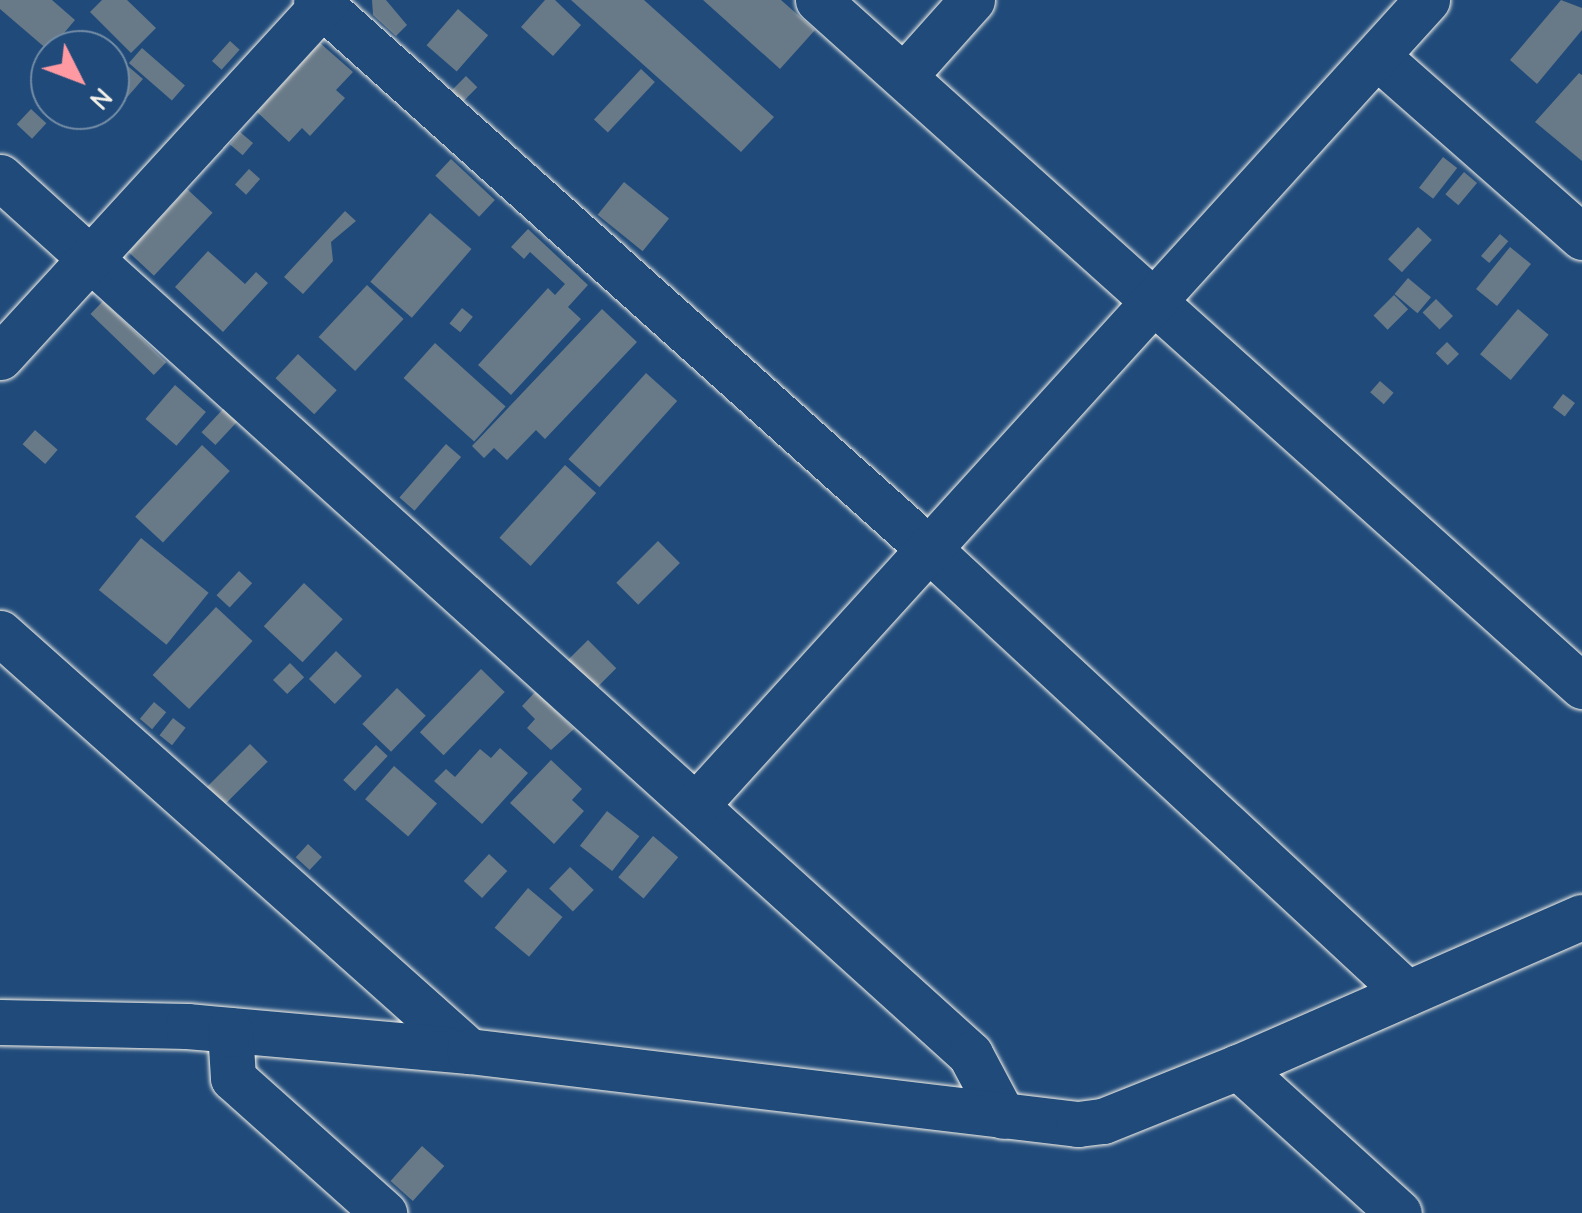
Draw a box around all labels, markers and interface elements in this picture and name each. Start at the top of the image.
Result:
north arrow [30,30,130,130]
text: N [83,81,119,116]

